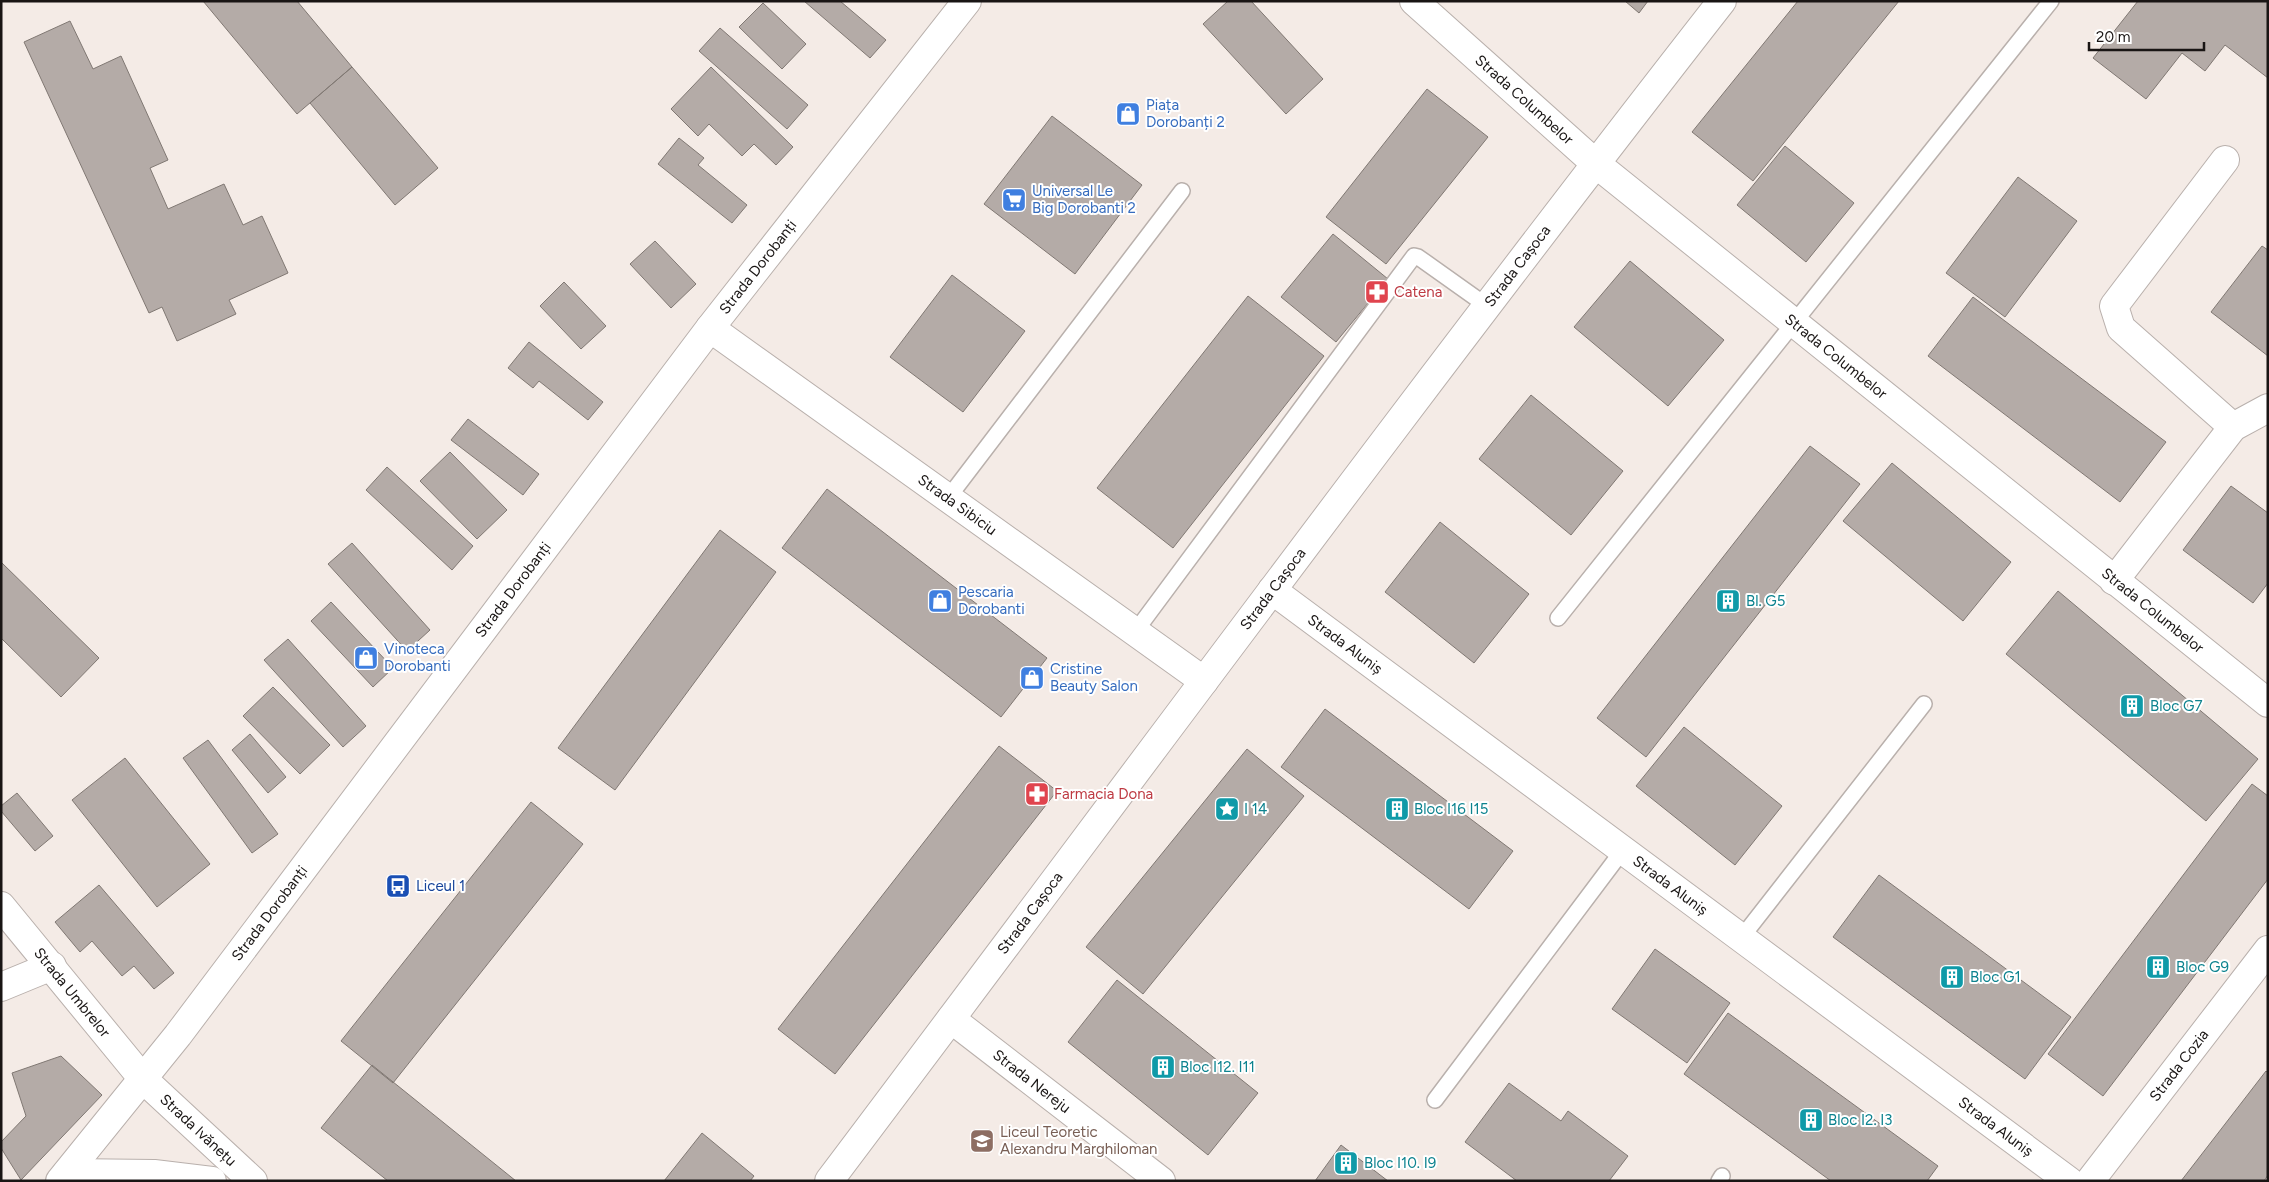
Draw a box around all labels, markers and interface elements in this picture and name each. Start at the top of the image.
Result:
scale bar [2089,20,2204,52]
text: 20 m [2096,28,2130,46]
street label: Strada Columbelor [1471,51,1577,148]
place label: Piața Dorobanți 2 [1146,96,1225,131]
shop icon: Piața Dorobanți 2 [1115,101,1141,127]
place label: Universal Le Big Dorobanti 2 [1032,182,1136,217]
supermarket icon: Universal Le Big Dorobanti 2 [1001,187,1027,213]
street label: Strada Dorobanți [715,216,800,318]
street label: Strada Cașoca [1481,222,1554,310]
pharmacy icon: Catena [1364,279,1390,305]
place label: Catena [1394,283,1442,301]
street label: Strada Columbelor [1781,310,1891,403]
street label: Strada Sibiciu [914,470,1000,539]
street label: Strada Dorobanți [471,539,555,641]
street label: Strada Cașoca [1236,544,1310,634]
street label: Strada Columbelor [2098,564,2207,657]
place label: Pescaria Dorobanti [958,583,1025,618]
shop icon: Pescaria Dorobanti [927,588,953,614]
building icon: Bl. G5 [1715,588,1741,614]
place label: Bl. G5 [1746,592,1785,610]
street label: Strada Aluniș [1304,611,1386,678]
place label: Vinoteca Dorobanti [384,640,451,675]
shop icon: Vinoteca Dorobanti [353,645,379,671]
place label: Cristine Beauty Salon [1050,660,1138,695]
shop icon: Cristine Beauty Salon [1019,665,1045,691]
building icon: Bloc G7 [2119,693,2145,719]
place label: Bloc G7 [2150,697,2202,715]
pharmacy icon: Farmacia Dona [1024,781,1050,807]
place label: Farmacia Dona [1054,785,1153,803]
place icon: I 14 [1214,796,1240,822]
building icon: Bloc I16 I15 [1384,796,1410,822]
place label: I 14 [1244,800,1267,818]
place label: Bloc I16 I15 [1414,800,1488,818]
street label: Strada Aluniș [1629,852,1711,919]
street label: Strada Dorobanți [228,862,311,965]
street label: Strada Cașoca [994,869,1067,958]
bus stop icon: Liceul 1 [385,873,411,899]
place label: Liceul 1 [416,877,465,895]
street label: Strada Umbrelor [30,944,114,1041]
building icon: Bloc G9 [2145,954,2171,980]
place label: Bloc G9 [2176,958,2229,976]
building icon: Bloc G1 [1939,964,1965,990]
place label: Bloc G1 [1970,968,2021,986]
street label: Strada Cozia [2146,1026,2212,1105]
street label: Strada Nereju [989,1046,1074,1117]
building icon: Bloc I12. I11 [1150,1054,1176,1080]
place label: Bloc I12. I11 [1180,1058,1255,1076]
street label: Strada Ivănețu [156,1090,240,1170]
street label: Strada Aluniș [1955,1093,2037,1160]
building icon: Bloc I2. I3 [1798,1107,1824,1133]
place label: Bloc I2. I3 [1828,1111,1893,1129]
place label: Liceul Teoretic Alexandru Marghiloman [1000,1123,1157,1158]
school or university icon: Liceul Teoretic Alexandru Marghiloman [969,1128,995,1154]
building icon: Bloc I10. I9 [1333,1150,1359,1176]
place label: Bloc I10. I9 [1364,1154,1436,1172]

